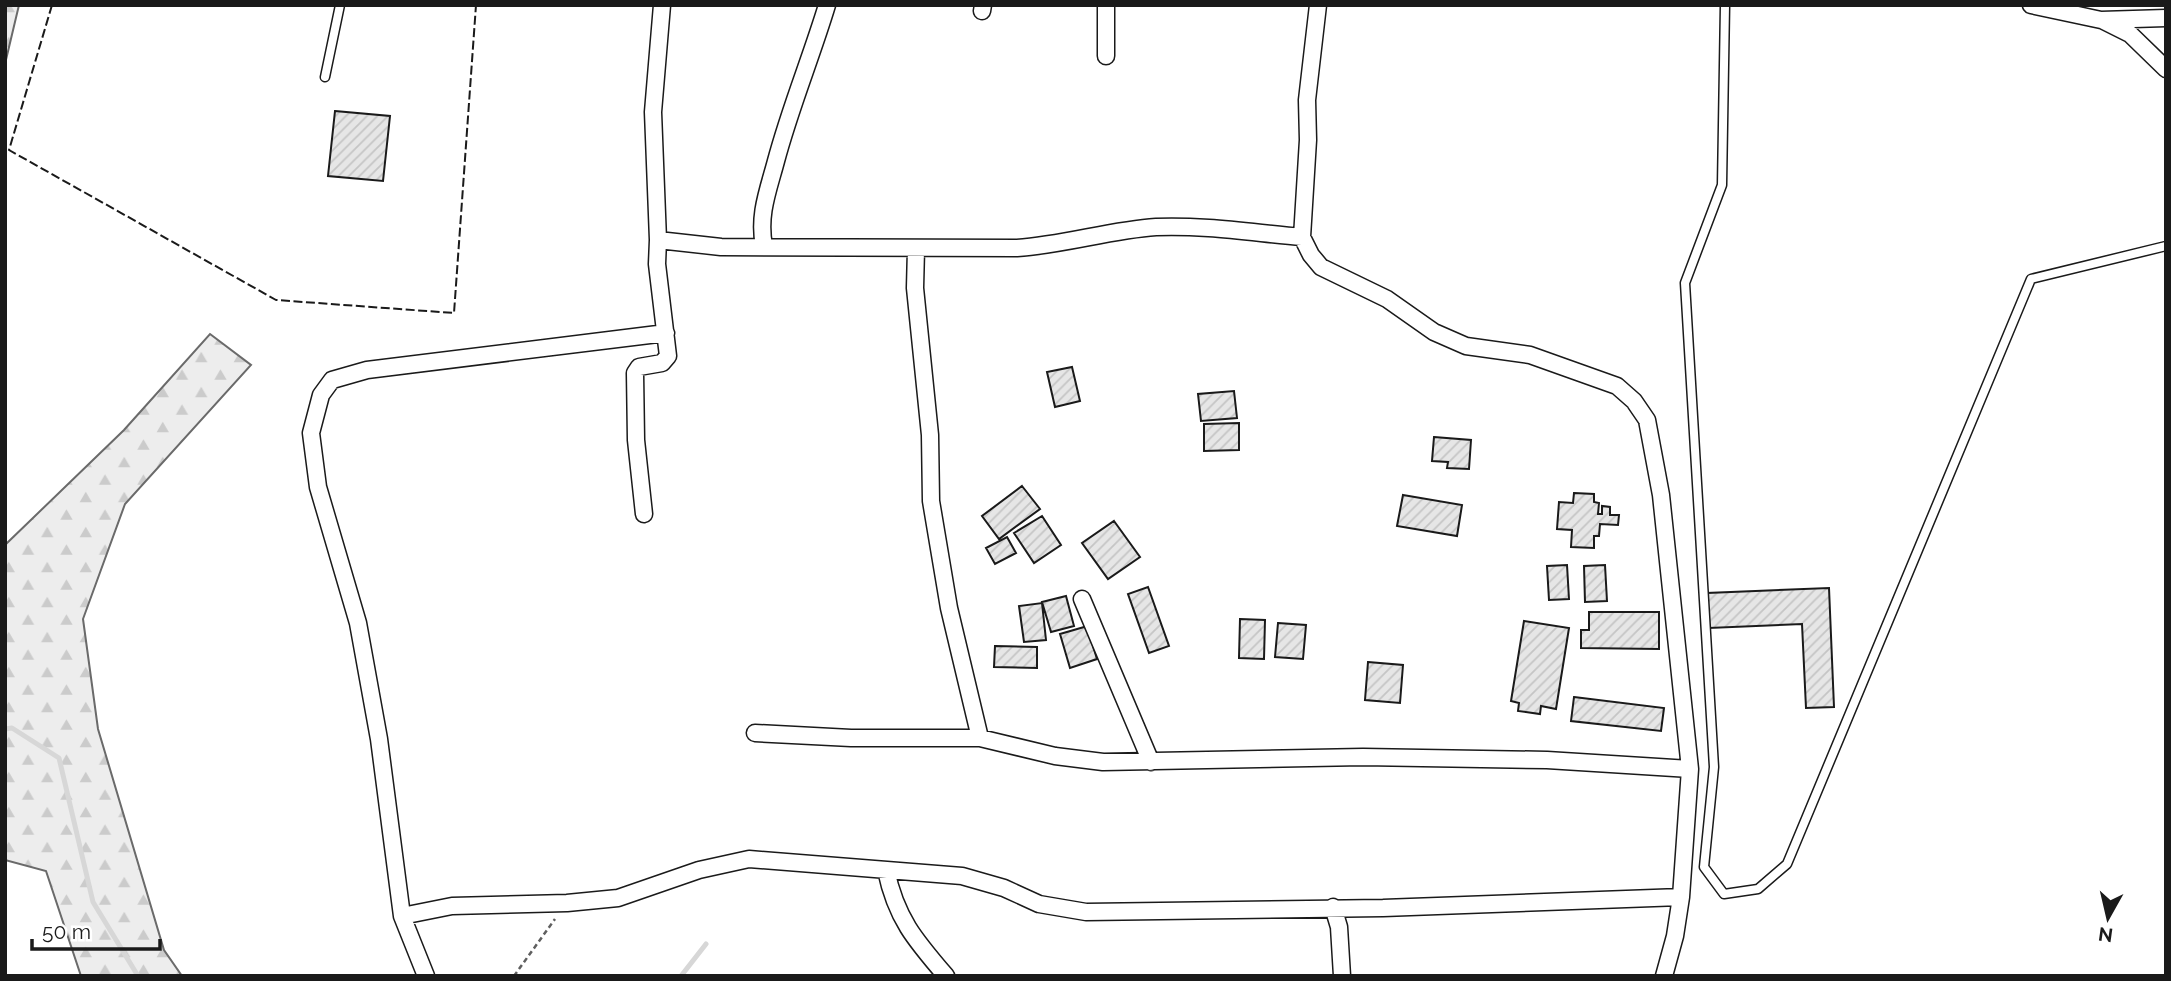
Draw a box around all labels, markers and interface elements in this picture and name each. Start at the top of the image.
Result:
north arrow [2073,883,2143,953]
scale bar [32,908,159,952]
text: 50 m [42,919,91,944]
text: N [2097,923,2114,947]

